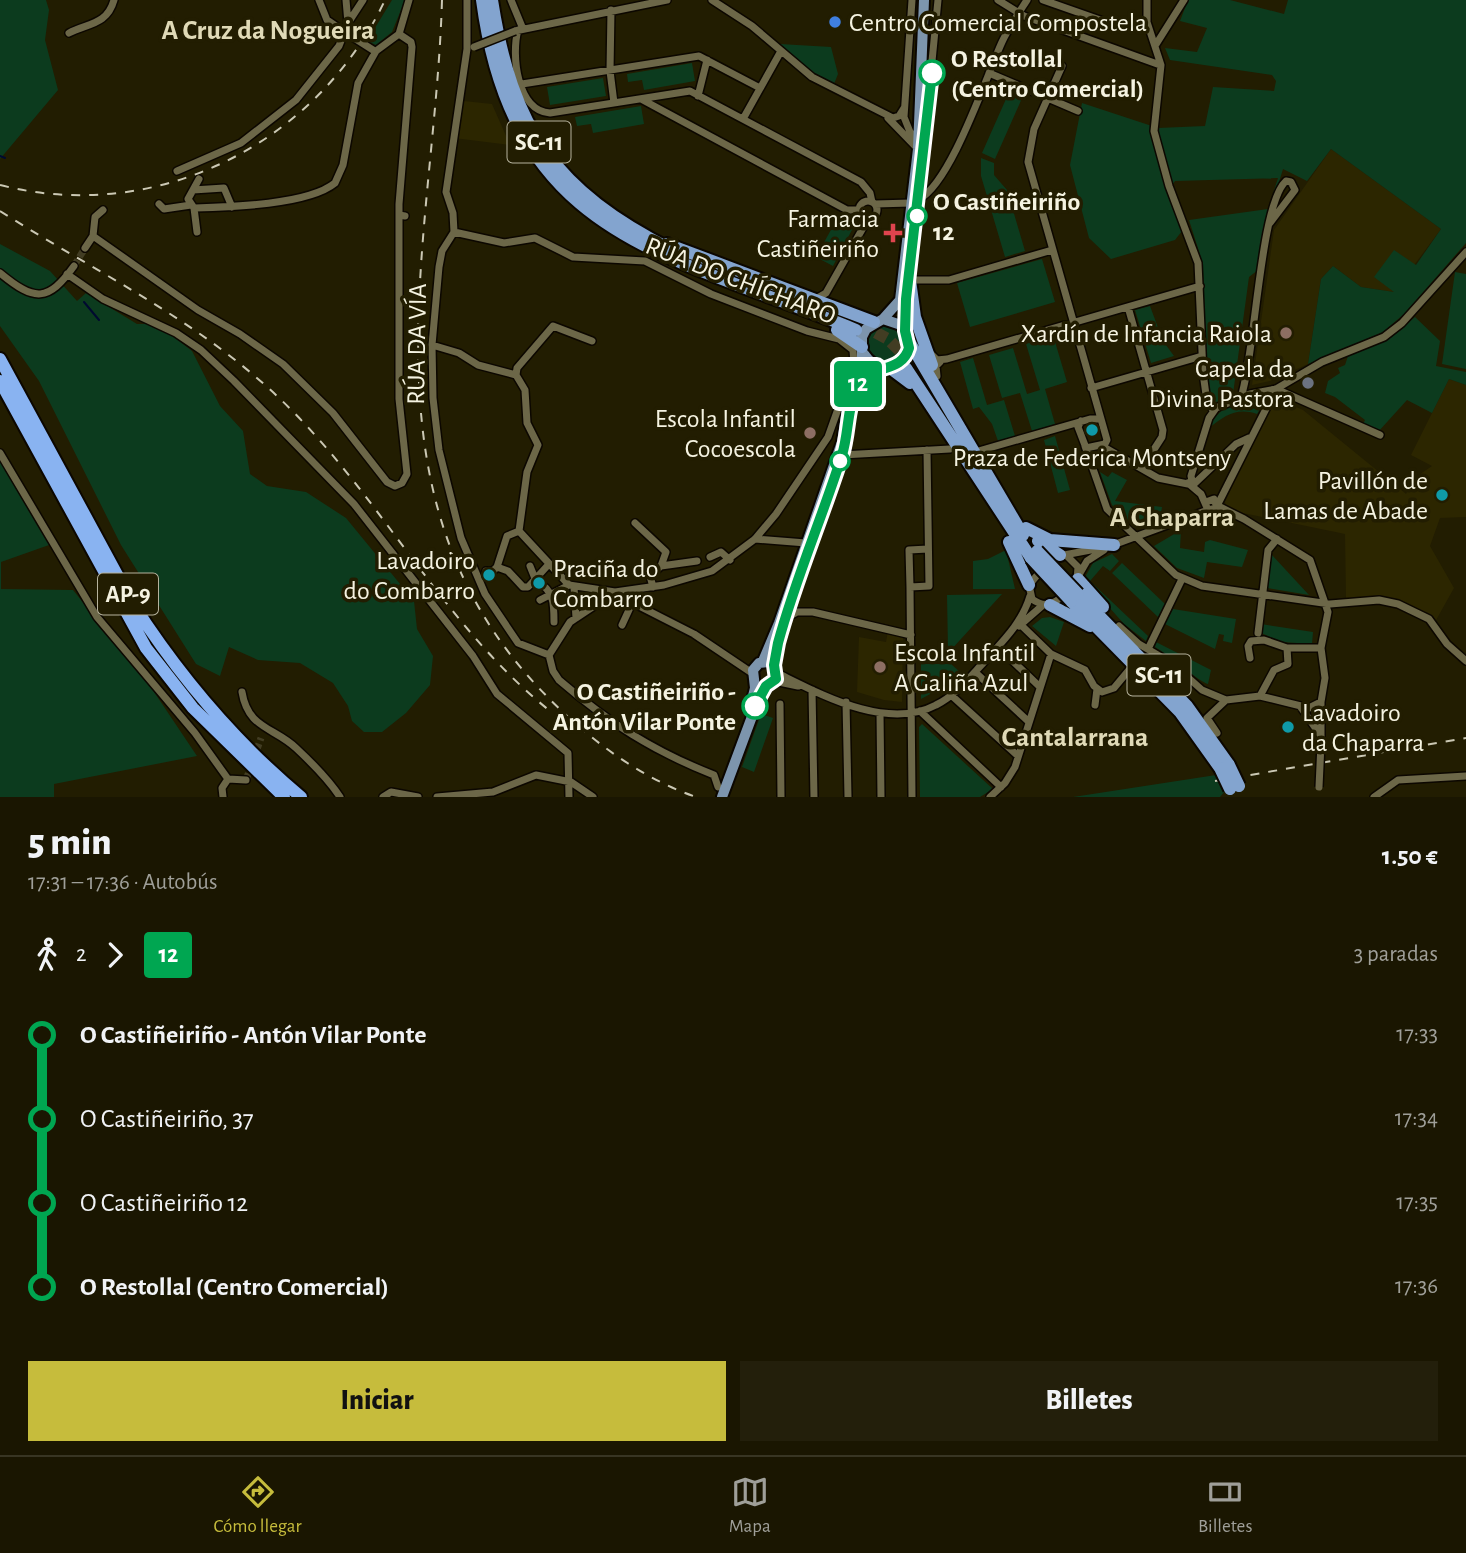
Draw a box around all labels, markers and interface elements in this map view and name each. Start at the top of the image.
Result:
place label: Centro Comercial Compostela [849,10,1147,36]
marker: Centro Comercial Compostela [827,14,843,30]
district label: A Cruz da Nogueira [162,17,374,45]
place label: O Restollal (Centro Comercial) [951,46,1144,102]
marker: O Restollal (Centro Comercial) [919,60,945,86]
road number: SC-11 [508,122,570,162]
place label: O Castiñeiriño 12 [933,189,1081,245]
place label: Farmacia Castiñeiriño [757,206,879,262]
marker: O Castiñeiriño 12 [907,206,927,226]
marker: Farmacia Castiñeiriño [885,225,901,241]
street label: RÚA DO CHÍCHARO [642,231,840,329]
street label: RÚA DA VÍA [401,283,431,405]
place label: Xardín de Infancia Raiola [1021,321,1272,347]
marker: Xardín de Infancia Raiola [1278,325,1294,341]
place label: Capela da Divina Pastora [1149,356,1294,412]
line badge: 12 [826,361,889,407]
text: 12 [848,372,868,396]
marker: Capela da Divina Pastora [1300,375,1316,391]
place label: Escola Infantil Cocoescola [655,406,796,462]
marker: Praza de Federica Montseny [1084,422,1100,438]
marker: Escola Infantil Cocoescola [802,425,818,441]
place label: Praza de Federica Montseny [953,445,1231,471]
unlabelled marker [830,451,850,471]
place label: Pavillón de Lamas de Abade [1263,468,1428,524]
marker: Pavillón de Lamas de Abade [1434,487,1450,503]
district label: A Chaparra [1110,504,1234,532]
place label: Lavadoiro do Combarro [344,548,475,604]
place label: Praciña do Combarro [553,556,659,612]
marker: Lavadoiro do Combarro [481,567,497,583]
road number: AP-9 [98,574,158,614]
marker: Praciña do Combarro [531,575,547,591]
place label: Escola Infantil A Galiña Azul [894,640,1035,696]
road number: SC-11 [1128,654,1190,696]
marker: Escola Infantil A Galiña Azul [872,659,888,675]
place label: O Castiñeiriño - Antón Vilar Ponte [553,679,736,735]
marker: O Castiñeiriño - Antón Vilar Ponte [742,693,768,719]
place label: Lavadoiro da Chaparra [1302,700,1424,756]
marker: Lavadoiro da Chaparra [1280,719,1296,735]
district label: Cantalarrana [1002,724,1148,752]
text: 5 min [28,824,112,862]
text: 1.50 € [1382,843,1438,869]
text: 17:31 – 17:36 · Autobús [28,871,218,894]
icon: walk [28,936,66,974]
icon: forward [96,936,134,974]
text: 2 [76,943,86,966]
text: 12 [158,943,178,967]
text: 3 paradas [1354,943,1438,966]
text: O Castiñeiriño - Antón Vilar Ponte [80,1022,426,1048]
text: 17:33 [1396,1023,1438,1046]
text: O Castiñeiriño, 37 [80,1106,254,1132]
text: 17:34 [1395,1107,1438,1130]
text: O Castiñeiriño 12 [80,1190,248,1216]
text: 17:35 [1396,1191,1438,1214]
text: O Restollal (Centro Comercial) [80,1274,389,1300]
text: 17:36 [1395,1275,1438,1298]
button: Iniciar [28,1361,726,1441]
button: Billetes [740,1361,1438,1441]
tab: Cómo llegar [214,1473,302,1538]
tab: Mapa [729,1473,771,1538]
tab: Billetes [1198,1473,1252,1538]

